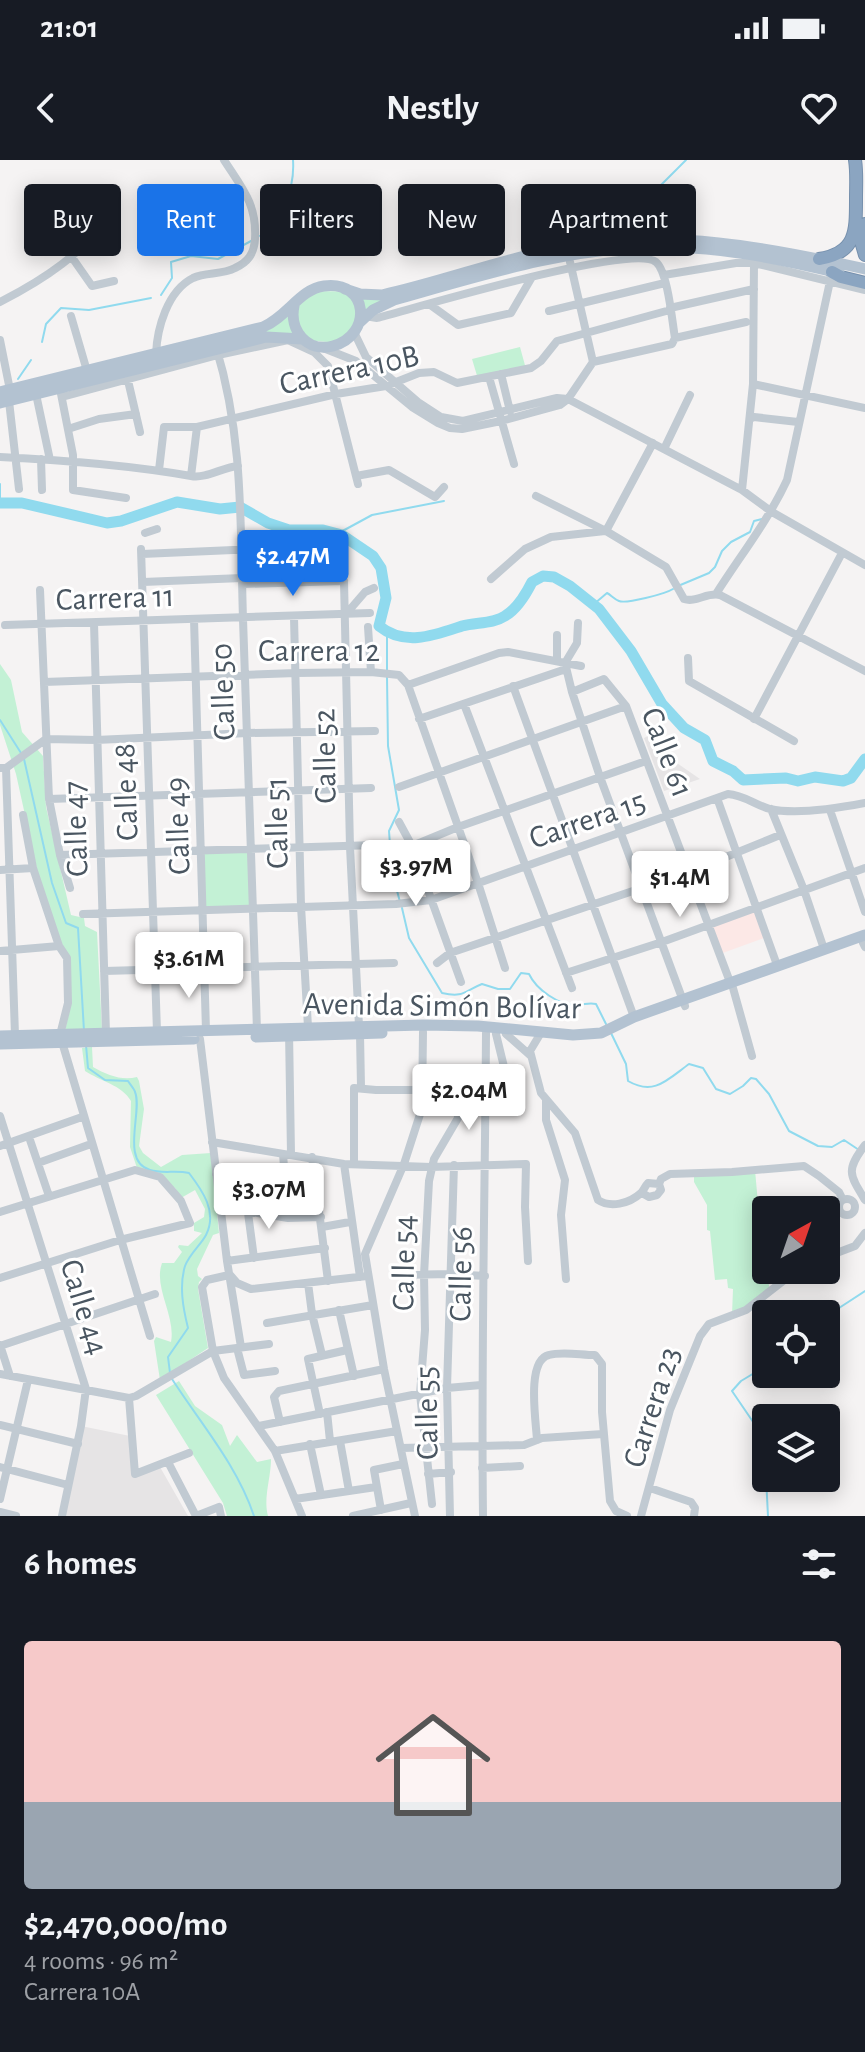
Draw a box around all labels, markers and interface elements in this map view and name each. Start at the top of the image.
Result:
text: 21:01 [40,13,98,43]
icon: back [24,86,68,130]
icon: heart [797,86,841,130]
text: Nestly [386,90,479,126]
chip: Buy [24,184,121,256]
chip: Rent [137,184,244,256]
chip: Filters [260,184,382,256]
chip: New [398,184,505,256]
chip: Apartment [521,184,696,256]
street label: Carrera 10B [277,340,422,400]
pin: $2.47M [228,530,358,598]
text: $2.47M [256,543,330,569]
street label: Carrera 11 [55,580,175,616]
street label: Carrera 12 [258,635,380,667]
street label: Calle 50 [205,643,241,741]
street label: Calle 61 [635,703,699,802]
street label: Calle 52 [308,708,342,804]
street label: Calle 48 [108,743,144,841]
street label: Calle 49 [160,777,196,875]
street label: Calle 51 [260,777,294,869]
street label: Calle 47 [58,780,94,878]
street label: Carrera 15 [525,785,650,855]
pin: $3.97M [351,840,481,908]
pin: $1.4M [624,851,736,919]
text: $3.97M [379,853,453,879]
text: $1.4M [650,864,710,890]
pin: $3.61M [124,932,254,1000]
text: $3.61M [153,945,225,971]
street label: Avenida Simón Bolívar [303,988,582,1024]
pin: $2.04M [404,1064,534,1132]
text: $2.04M [430,1077,508,1103]
pin: $3.07M [204,1163,334,1231]
text: $3.07M [232,1176,306,1202]
north arrow [752,1196,840,1284]
map controls [752,1196,840,1492]
street label: Calle 54 [387,1215,421,1311]
street label: Calle 56 [444,1226,478,1322]
street label: Calle 44 [54,1256,114,1359]
button: locate [752,1300,840,1388]
street label: Carrera 23 [618,1343,686,1471]
street label: Calle 55 [410,1366,444,1460]
button: layers [752,1404,840,1492]
icon: filters [797,1542,841,1586]
text: 6 homes [24,1547,137,1581]
icon: home [361,1693,505,1837]
text: $2,470,000/mo [24,1908,227,1942]
text: 4 rooms · 96 m² [24,1948,178,1974]
text: Carrera 10A [24,1979,140,2005]

